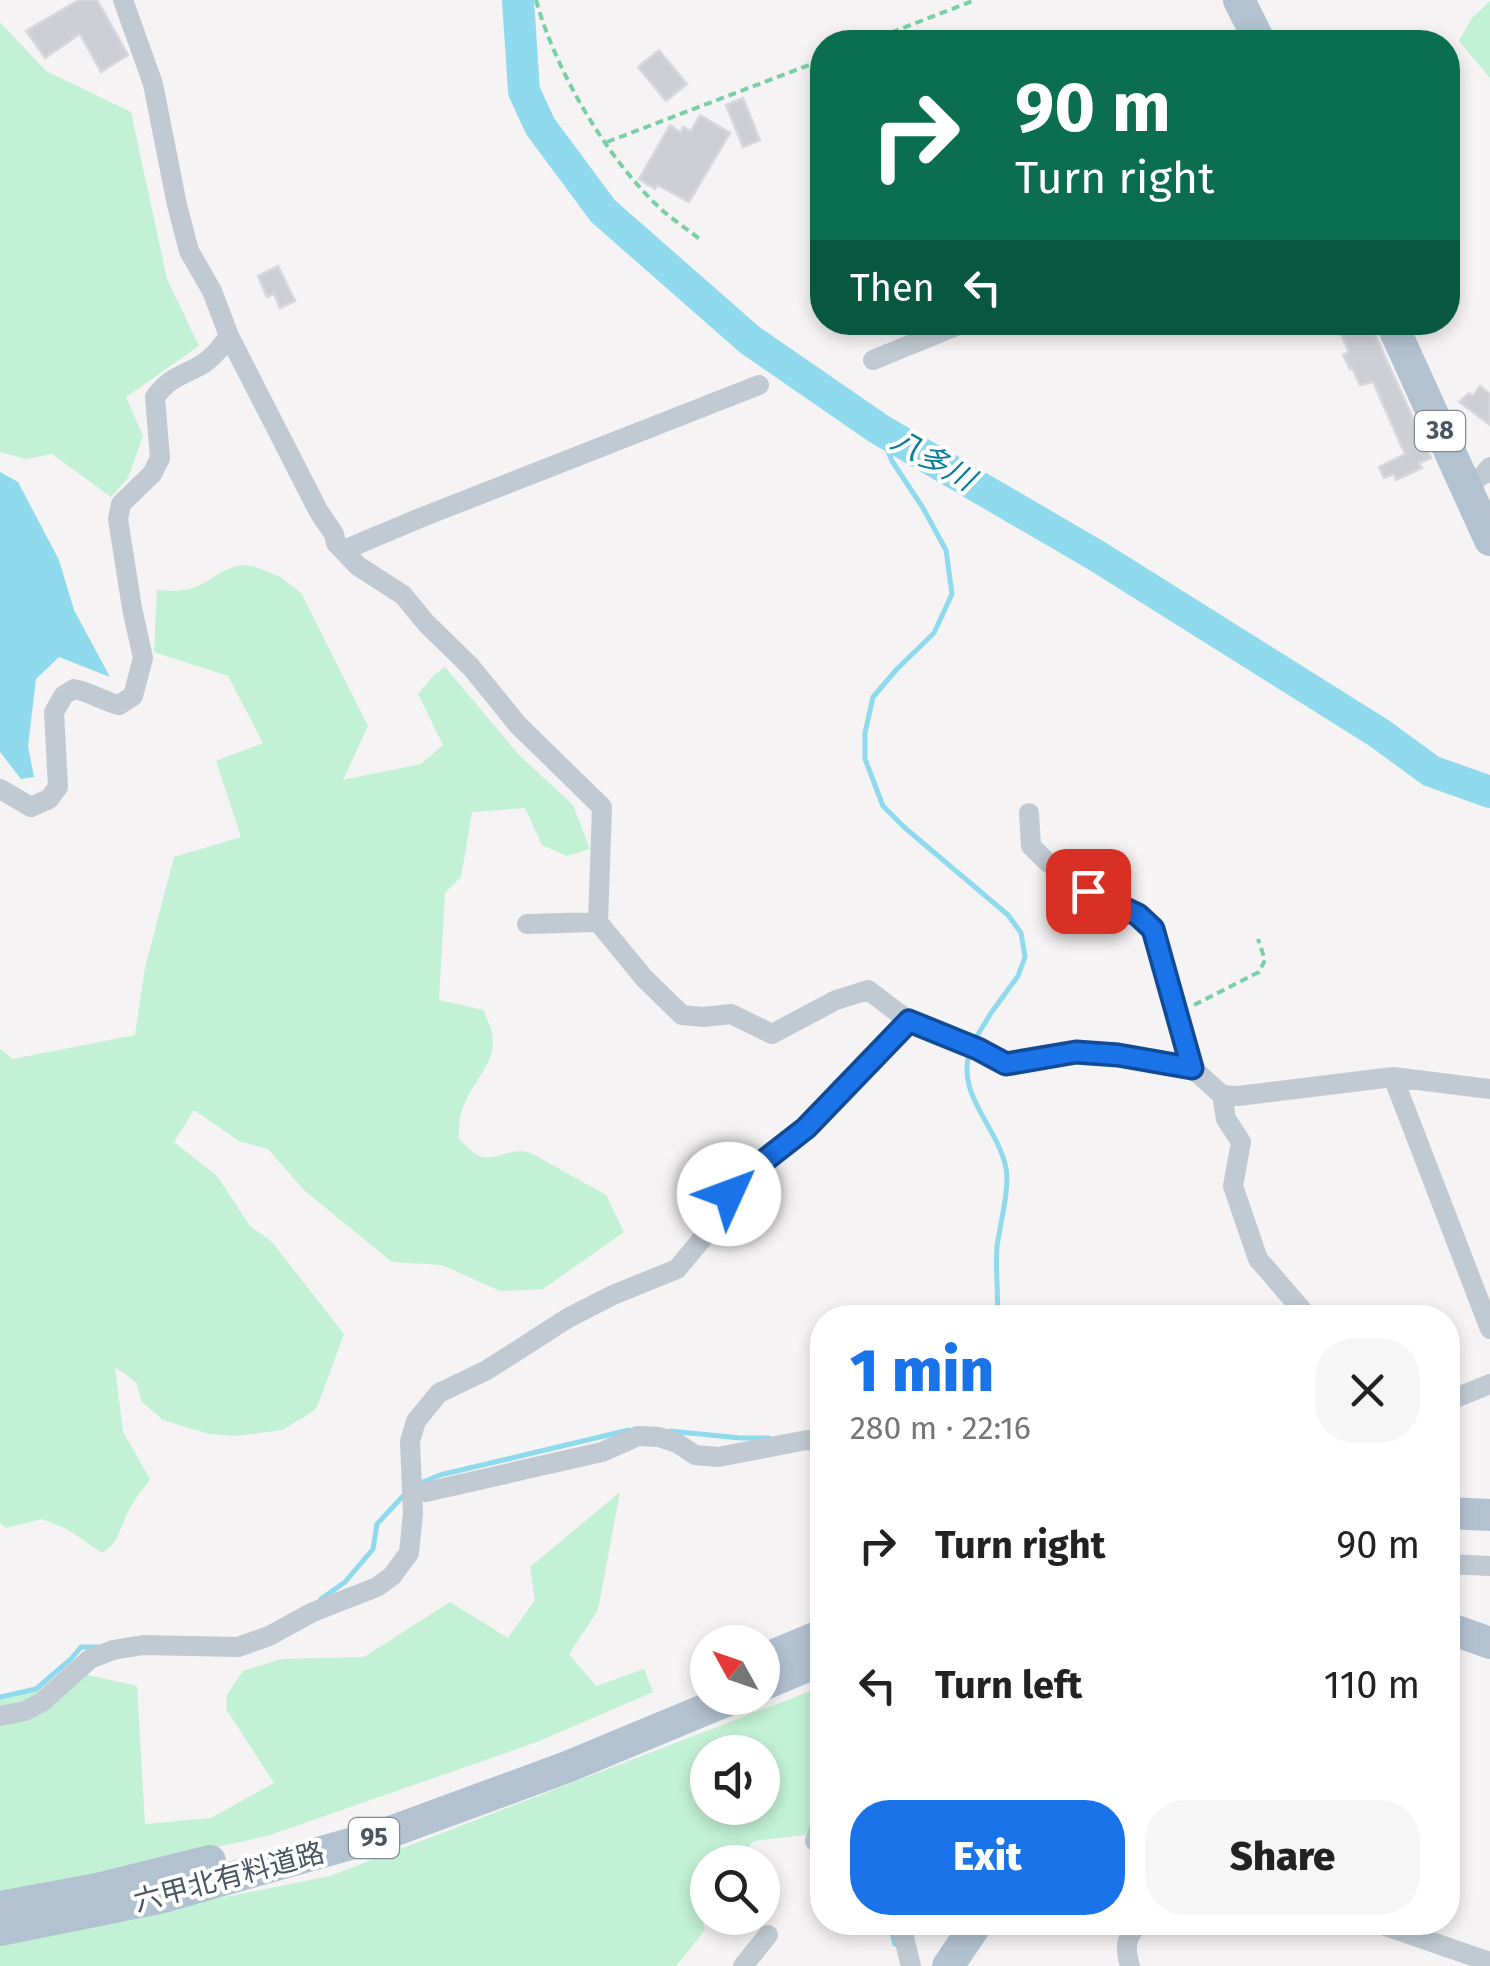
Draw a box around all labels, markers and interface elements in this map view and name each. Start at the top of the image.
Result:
text: 90 m [1015,66,1171,150]
icon: right [850,70,980,200]
text: Turn right [1015,151,1214,205]
icon: left [955,260,1010,315]
text: Then [850,265,935,311]
road number: 38 [1415,411,1465,451]
water label: 八多川 [885,422,984,500]
pin [1046,849,1131,934]
icon: arrive [1061,864,1116,919]
position arrow [677,1142,781,1246]
text: 1 min [850,1335,994,1407]
button: close [1315,1338,1420,1443]
text: 280 m · 22:16 [850,1409,1031,1447]
icon: right [850,1518,905,1573]
text: Turn right [935,1522,1105,1568]
text: 90 m [1336,1522,1420,1568]
north arrow [690,1625,780,1715]
map controls [690,1625,780,1935]
icon: left [850,1658,905,1713]
text: Turn left [935,1662,1082,1708]
text: 110 m [1324,1662,1420,1708]
button: sound [690,1735,780,1825]
button: Exit [850,1800,1125,1915]
button: Share [1145,1800,1420,1915]
road number: 95 [349,1818,399,1858]
street label: 六甲北有料道路 [130,1836,328,1918]
button: search [690,1845,780,1935]

